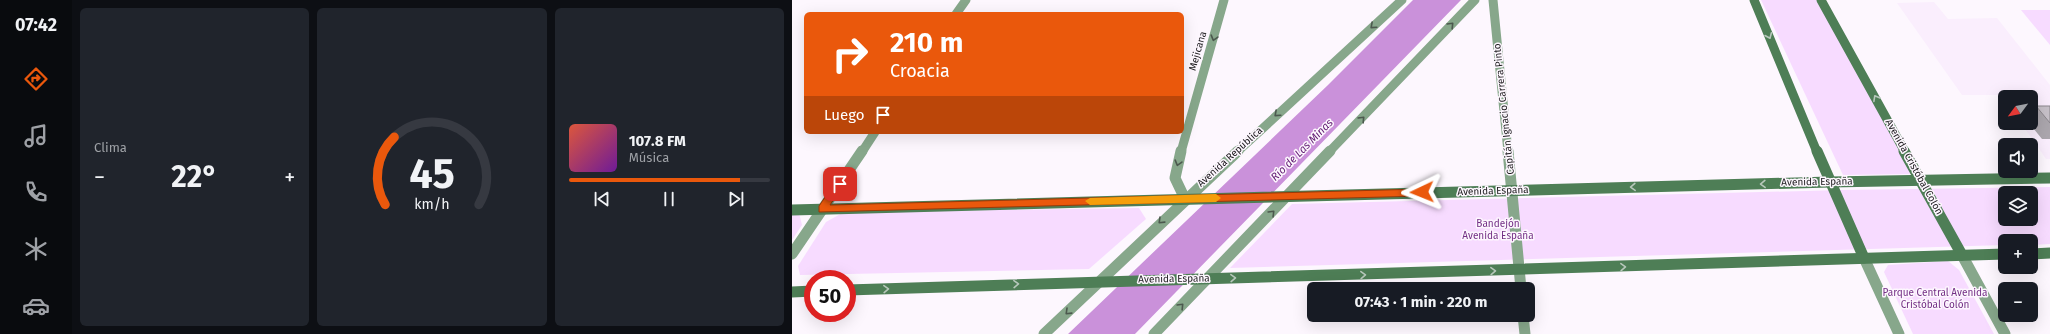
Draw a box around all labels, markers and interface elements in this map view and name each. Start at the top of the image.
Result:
text: 07:42 [15,14,57,36]
one-way arrow [1370,22,1378,29]
one-way arrow [1446,22,1454,30]
text: 210 m [890,26,964,59]
icon: right [824,28,876,80]
street label: Mejicana [1187,30,1209,72]
one-way arrow [1764,32,1772,39]
one-way arrow [1210,34,1218,41]
street label: Capitán Ignacio Carrera Pinto [1491,43,1517,175]
text: Croacia [890,60,950,82]
icon: directions [22,65,50,93]
north arrow [1998,90,2038,130]
map controls [1998,90,2038,322]
one-way arrow [1873,95,1880,102]
icon: arrive [872,104,894,126]
text: Luego [824,106,864,124]
one-way arrow [1275,109,1282,116]
water label: Río de Las Minas [1268,116,1336,184]
one-way arrow [1357,116,1364,124]
street label: Avenida Cristóbal Colón [1883,117,1945,217]
icon: music [22,122,50,150]
street label: Avenida República [1194,124,1265,189]
text: 107.8 FM [629,132,686,150]
button: sound [1998,138,2038,178]
text: Clima [94,140,127,155]
text: 45 [409,149,455,199]
text: Música [629,150,669,165]
text: 22° [171,159,218,195]
one-way arrow [1174,159,1183,166]
text: − [94,164,105,191]
text: + [284,164,295,191]
pin [823,167,857,201]
position arrow [1401,171,1443,213]
icon: arrive [829,173,851,195]
street label: Avenida España [1781,175,1853,189]
icon: phone [22,178,50,206]
one-way arrow [1760,179,1766,188]
one-way arrow [1630,183,1636,191]
street label: Avenida España [1457,184,1529,198]
button: layers [1998,186,2038,226]
icon: previous [591,188,613,210]
icon: pause [658,188,680,210]
icon: next [725,188,747,210]
text: km/h [414,196,450,213]
one-way arrow [1267,210,1275,218]
one-way arrow [1159,217,1166,224]
park label: Bandejón Avenida España [1462,218,1534,242]
button: + [1998,234,2038,274]
icon: climate [22,235,50,263]
one-way arrow [1620,262,1626,271]
one-way arrow [1490,267,1496,275]
speed limit sign: 50 [804,270,856,322]
one-way arrow [1360,270,1366,279]
street label: Avenida España [1138,272,1210,286]
one-way arrow [1230,274,1236,282]
one-way arrow [1013,280,1019,288]
button: − [1998,282,2038,322]
one-way arrow [883,285,889,293]
park label: Parque Central Avenida Cristóbal Colón [1882,287,1988,311]
icon: car [22,292,50,320]
text: 07:43 · 1 min · 220 m [1354,293,1488,311]
one-way arrow [1176,303,1184,311]
one-way arrow [1065,307,1073,314]

